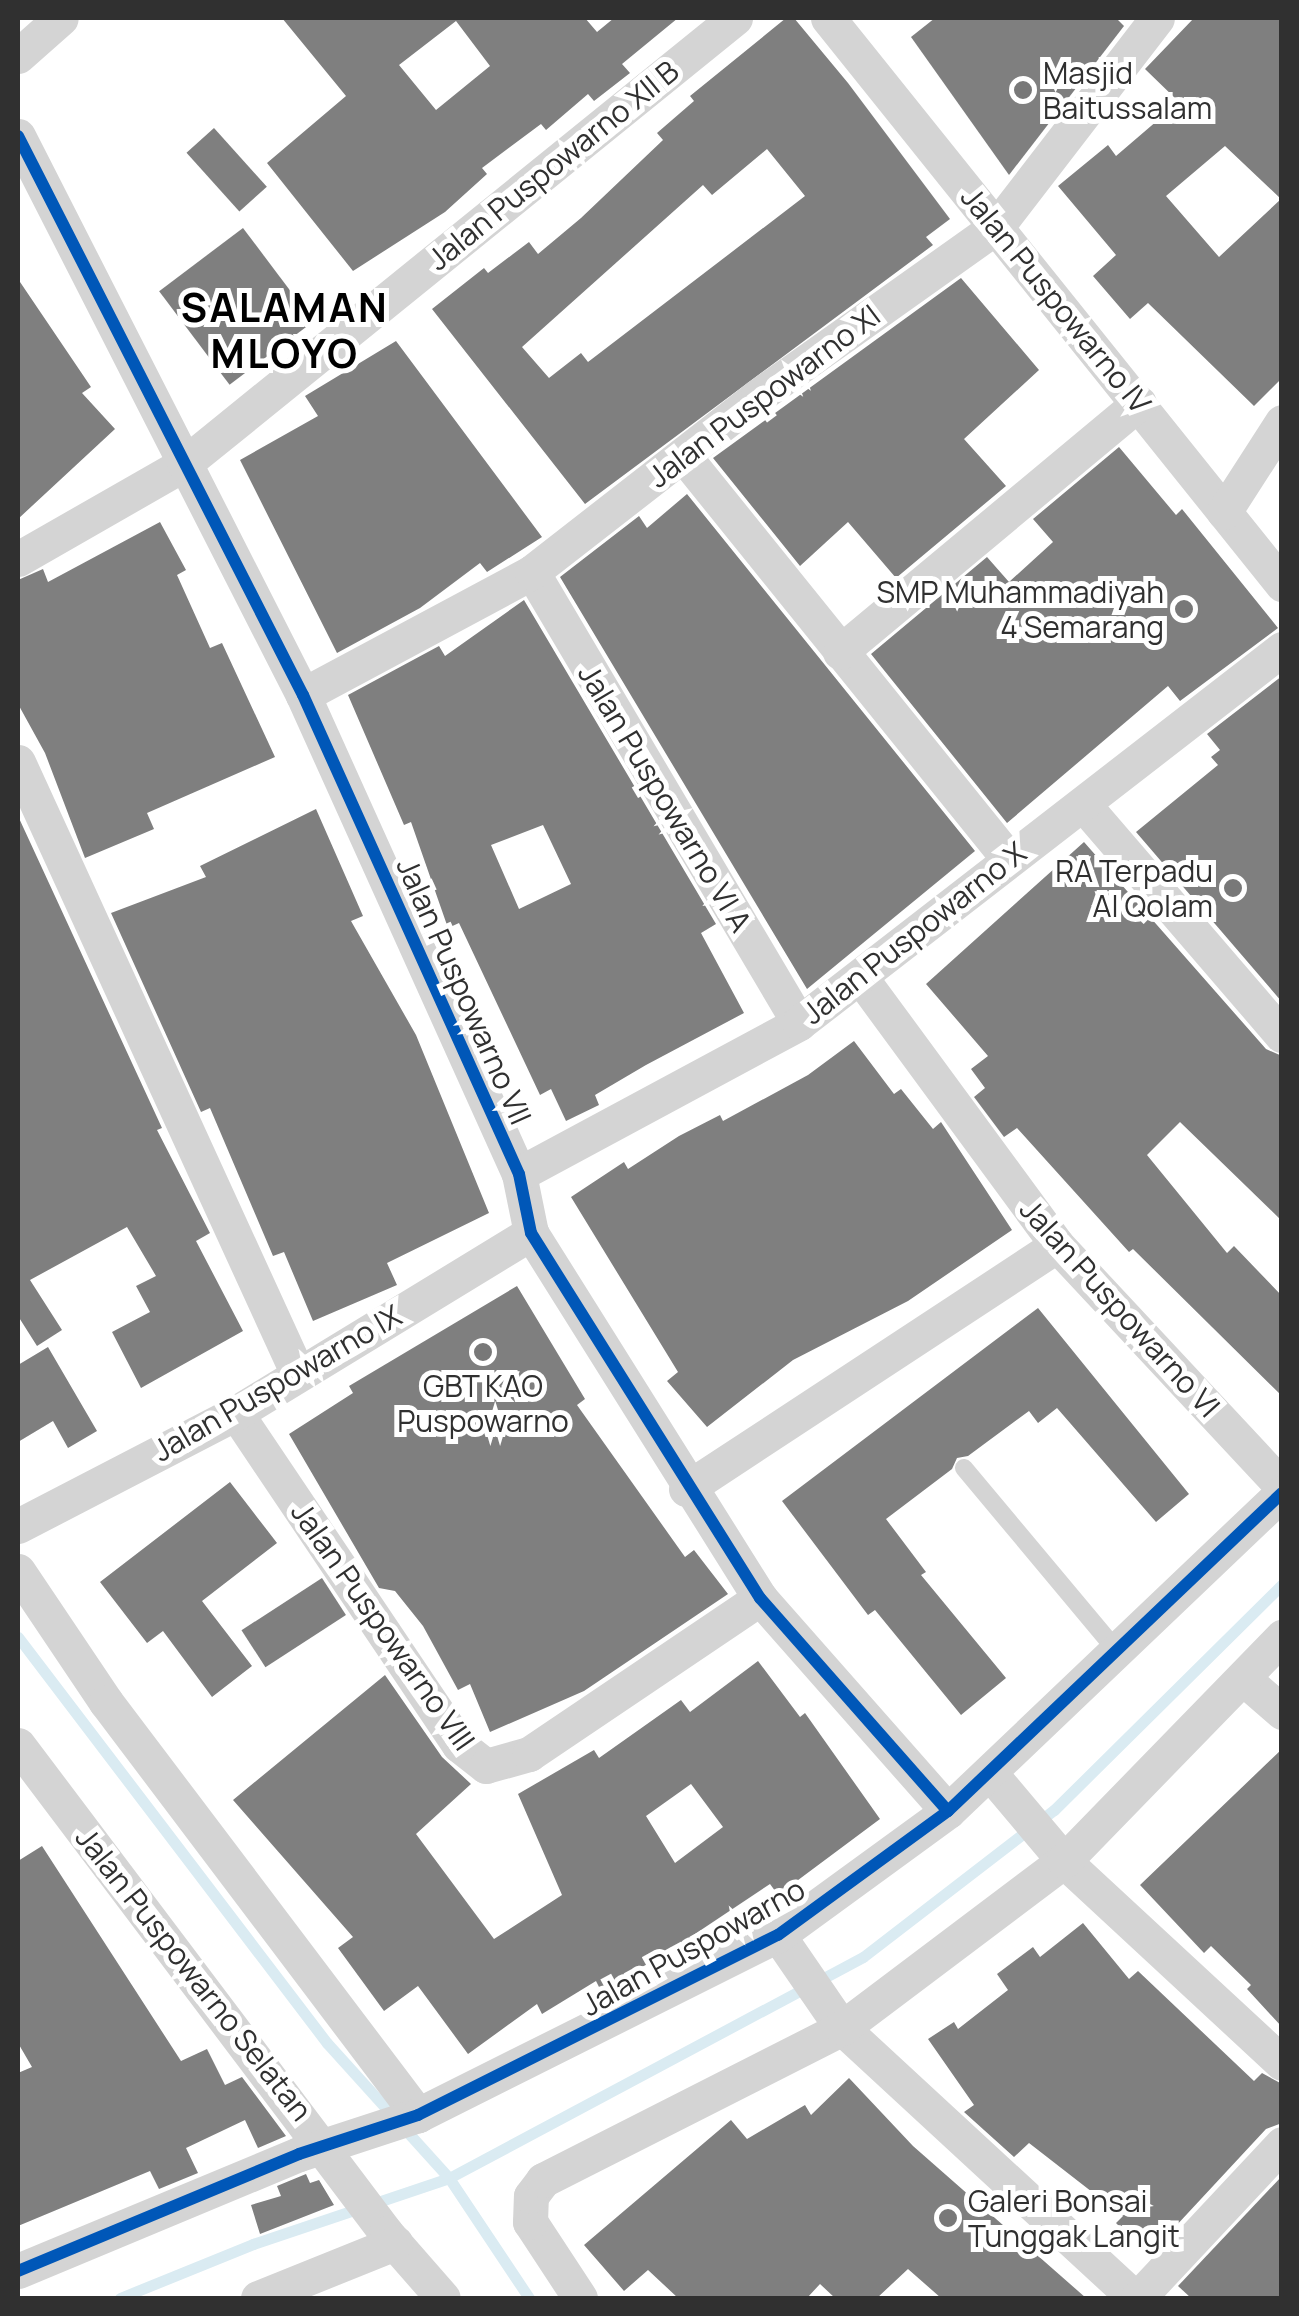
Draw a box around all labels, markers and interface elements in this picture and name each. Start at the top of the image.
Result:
street label: Jalan Puspowarno XII B [420,53,686,277]
place label: Masjid Baitussalam [1043,55,1212,126]
marker: Masjid Baitussalam [1012,79,1034,101]
street label: Jalan Puspowarno IV [954,180,1158,420]
district label: SALAMAN MLOYO [181,283,389,377]
street label: Jalan Puspowarno XI [641,297,887,495]
place label: SMP Muhammadiyah 4 Semarang [877,574,1164,644]
marker: SMP Muhammadiyah 4 Semarang [1173,598,1195,620]
street label: Jalan Puspowarno VI A [571,658,759,938]
street label: Jalan Puspowarno X [795,834,1033,1032]
street label: Jalan Puspowarno VII [389,852,539,1130]
place label: RA Terpadu Al Qolam [1055,853,1213,924]
marker: RA Terpadu Al Qolam [1222,877,1244,899]
street label: Jalan Puspowarno VI [1013,1192,1227,1424]
street label: Jalan Puspowarno IX [146,1297,408,1469]
marker: GBT KAO Puspowarno [472,1341,494,1363]
place label: GBT KAO Puspowarno [397,1368,569,1438]
street label: Jalan Puspowarno VIII [284,1495,482,1757]
street label: Jalan Puspowarno Selatan [68,1820,320,2128]
street label: Jalan Puspowarno [575,1871,811,2023]
place label: Galeri Bonsai Tunggak Langit [968,2183,1180,2254]
marker: Galeri Bonsai Tunggak Langit [937,2207,959,2229]

